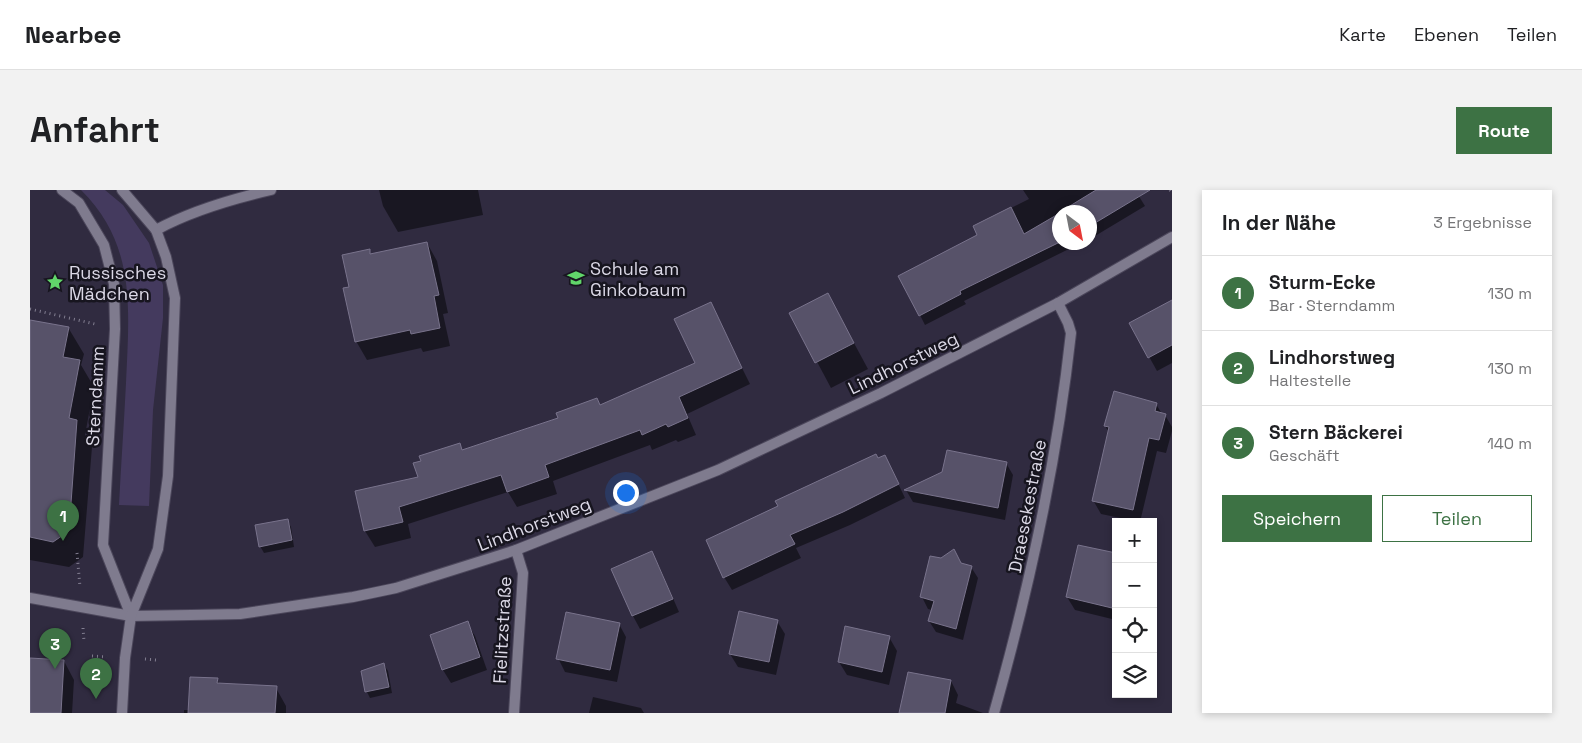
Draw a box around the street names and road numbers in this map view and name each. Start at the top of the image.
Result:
street label: Lindhorstweg [844,326,962,400]
street label: Sterndamm [81,345,109,447]
street label: Draesekestraße [1003,437,1051,575]
street label: Lindhorstweg [474,492,594,556]
street label: Fielitzstraße [488,576,516,684]

